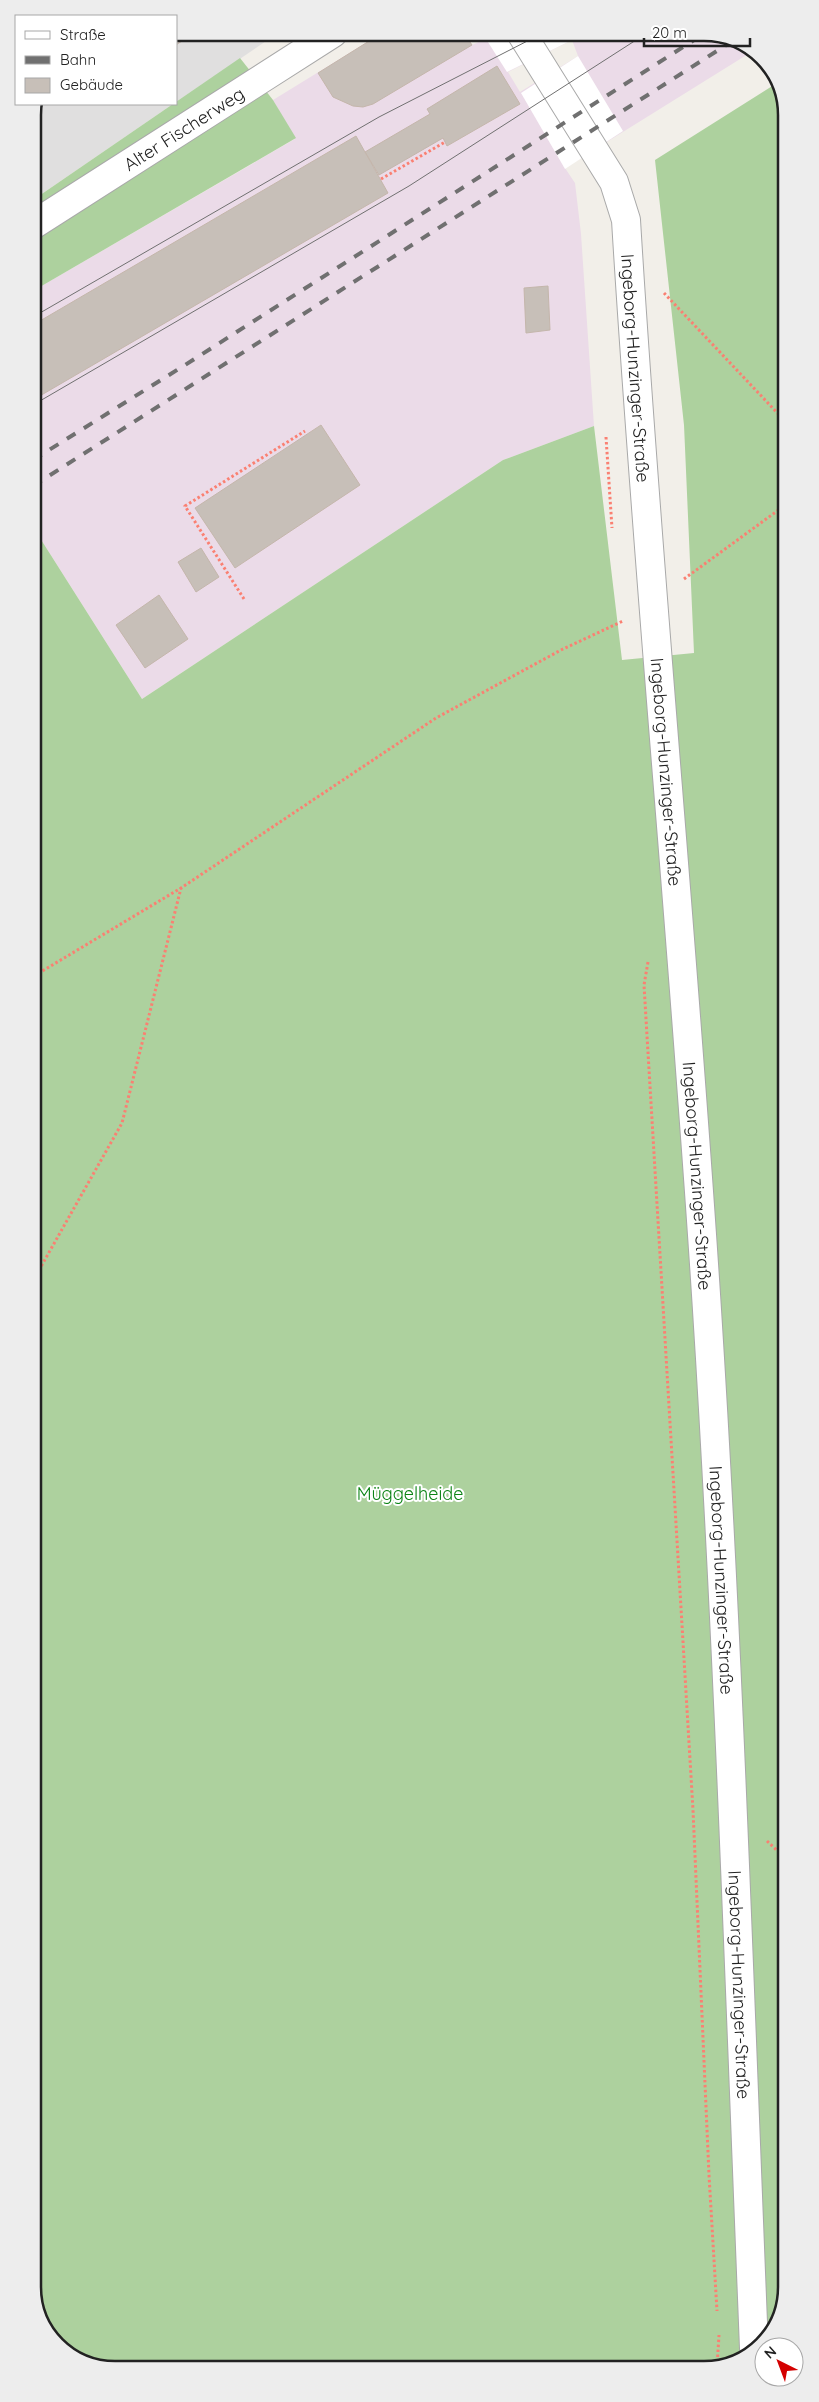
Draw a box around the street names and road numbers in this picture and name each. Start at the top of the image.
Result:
street label: Alter Fischerweg [119,81,248,176]
street label: Ingeborg-Hunzinger-Straße [617,253,655,483]
street label: Ingeborg-Hunzinger-Straße [646,657,687,887]
street label: Ingeborg-Hunzinger-Straße [678,1061,717,1291]
street label: Ingeborg-Hunzinger-Straße [705,1465,739,1695]
street label: Ingeborg-Hunzinger-Straße [724,1870,756,2100]

